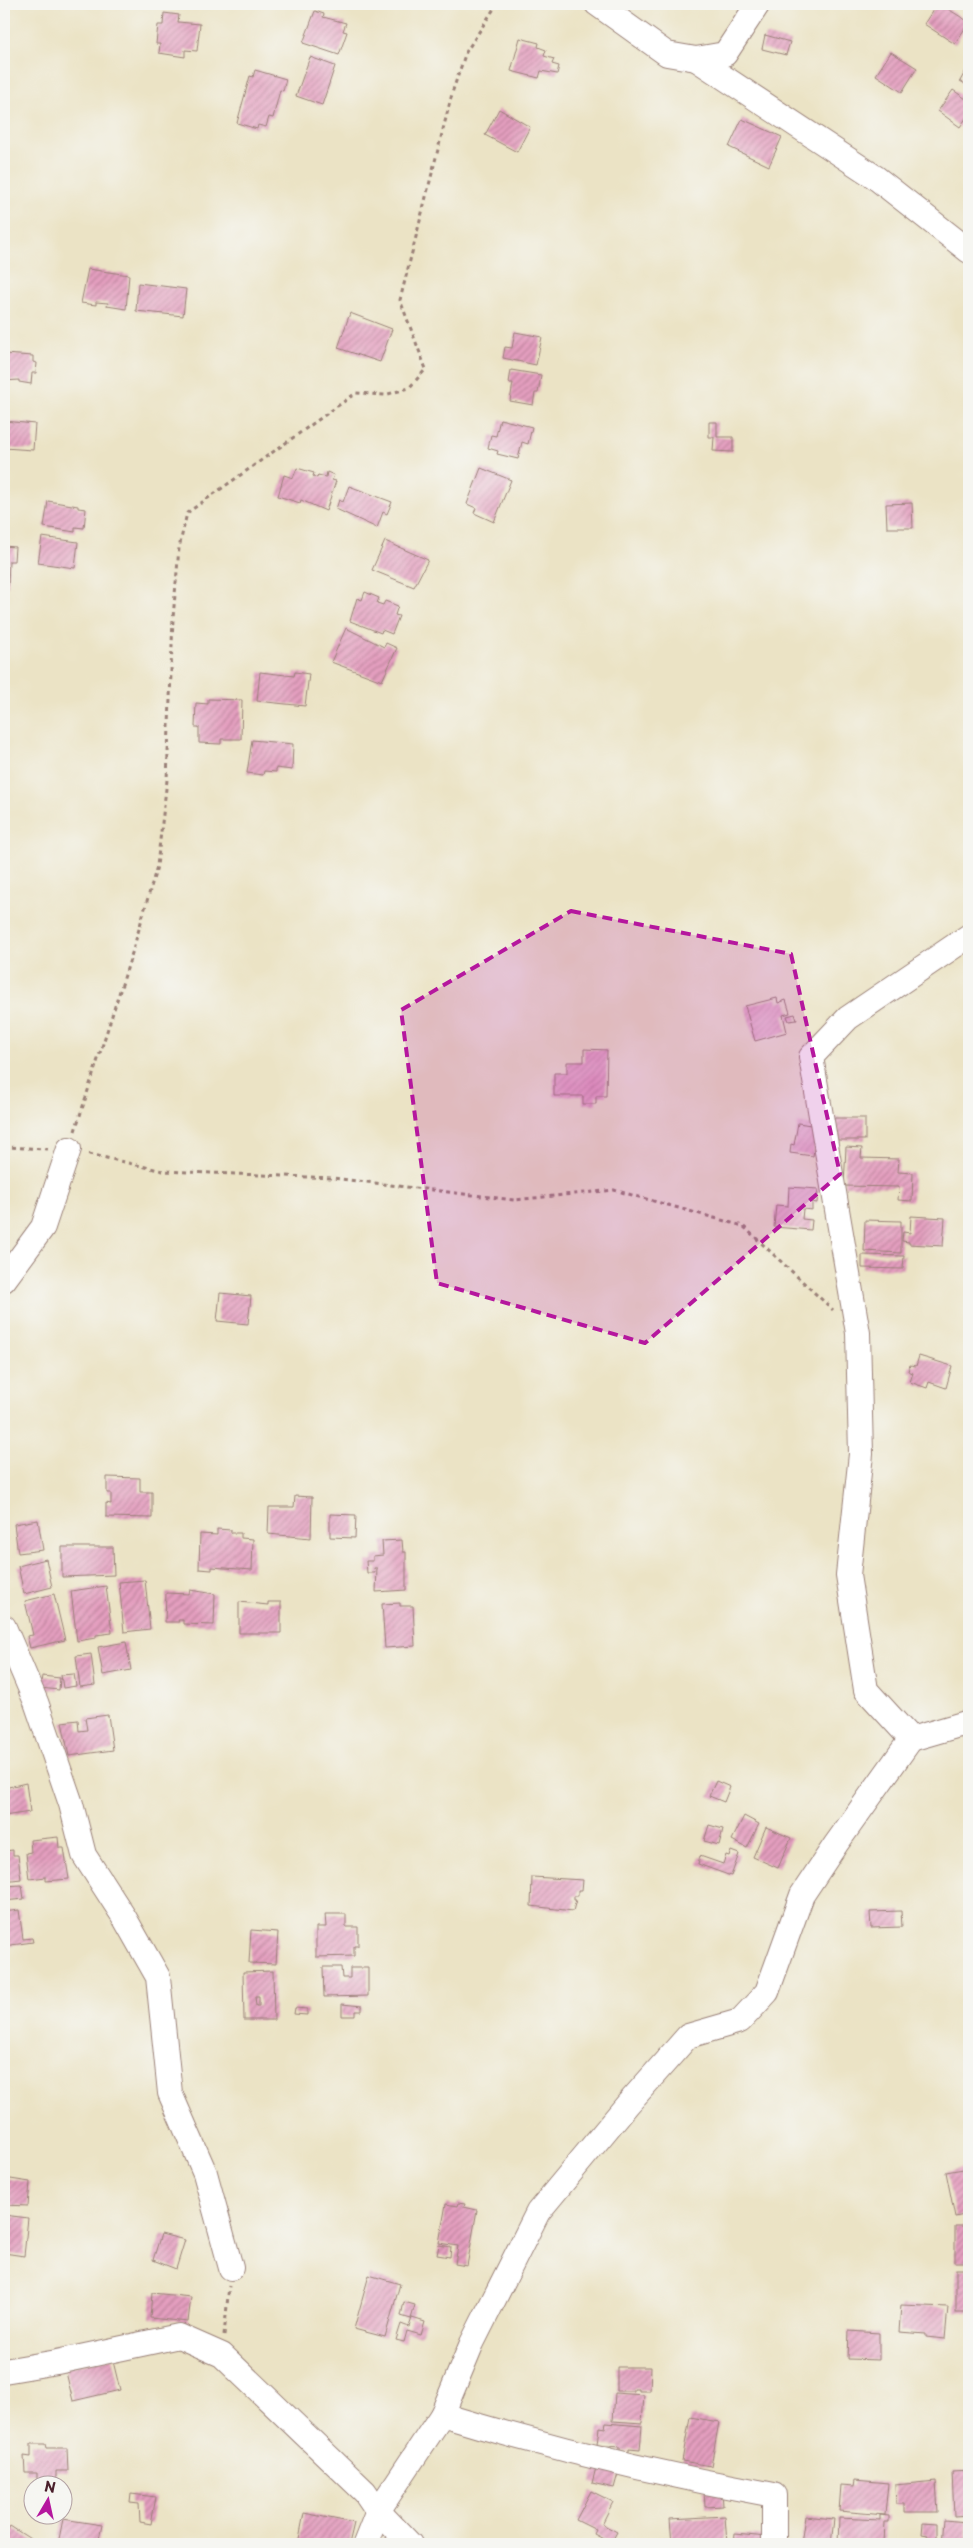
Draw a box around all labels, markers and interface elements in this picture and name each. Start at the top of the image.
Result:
text: N [43,2475,57,2498]
north arrow [22,2476,72,2526]

